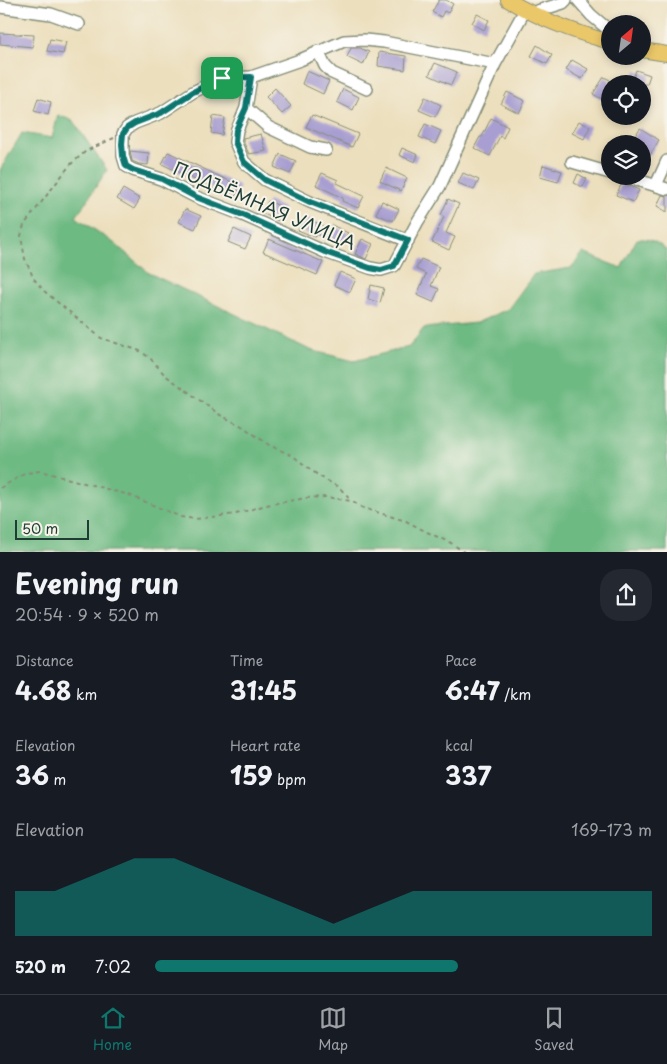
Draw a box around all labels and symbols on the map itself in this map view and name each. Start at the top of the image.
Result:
north arrow [601,15,651,65]
pin [201,57,243,99]
street label: ПОДЪЁМНАЯ УЛИЦА [169,154,361,256]
scale bar [15,516,89,540]

